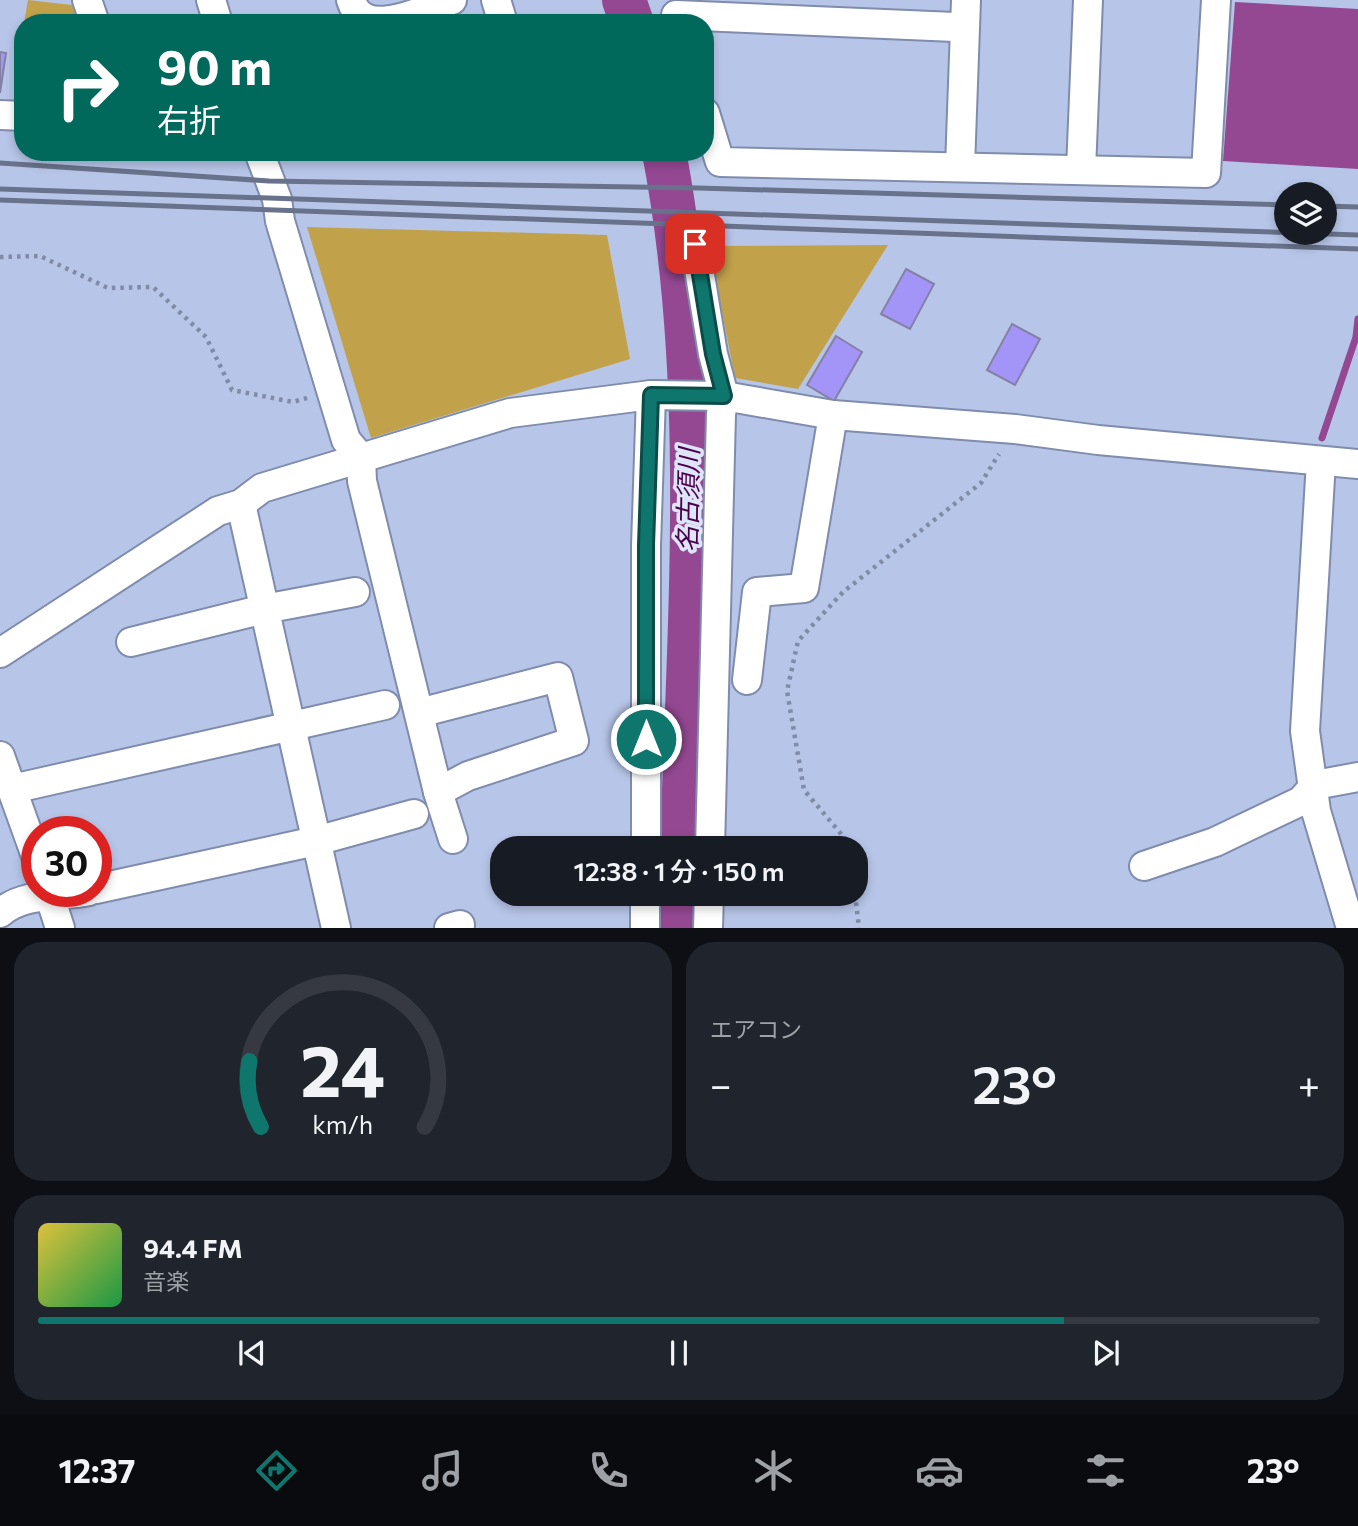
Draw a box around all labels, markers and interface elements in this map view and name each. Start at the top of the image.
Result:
text: 90 m [157,35,272,95]
icon: right [42,42,133,133]
text: 右折 [157,99,221,139]
map controls [1274,182,1337,245]
button: layers [1274,182,1337,245]
pin [665,214,725,274]
icon: arrive [676,225,714,263]
water label: 名古須川 [671,445,703,552]
position arrow [609,702,683,776]
speed limit sign: 30 [21,816,112,907]
text: 12:38 · 1 分 · 150 m [574,855,784,886]
text: エアコン [710,1015,802,1043]
text: 24 [300,1024,386,1113]
text: 23° [972,1051,1057,1115]
text: − [710,1060,732,1107]
text: + [1298,1060,1320,1107]
text: km/h [313,1109,373,1139]
text: 94.4 FM [143,1232,243,1263]
text: 音楽 [143,1267,189,1295]
icon: previous [233,1334,271,1372]
icon: pause [660,1334,698,1372]
icon: next [1087,1334,1125,1372]
icon: directions [252,1446,301,1495]
icon: music [418,1446,467,1495]
icon: phone [584,1446,633,1495]
icon: climate [749,1446,798,1495]
icon: car [915,1446,964,1495]
icon: filters [1081,1446,1130,1495]
text: 12:37 [58,1450,135,1490]
text: 23° [1247,1450,1300,1490]

